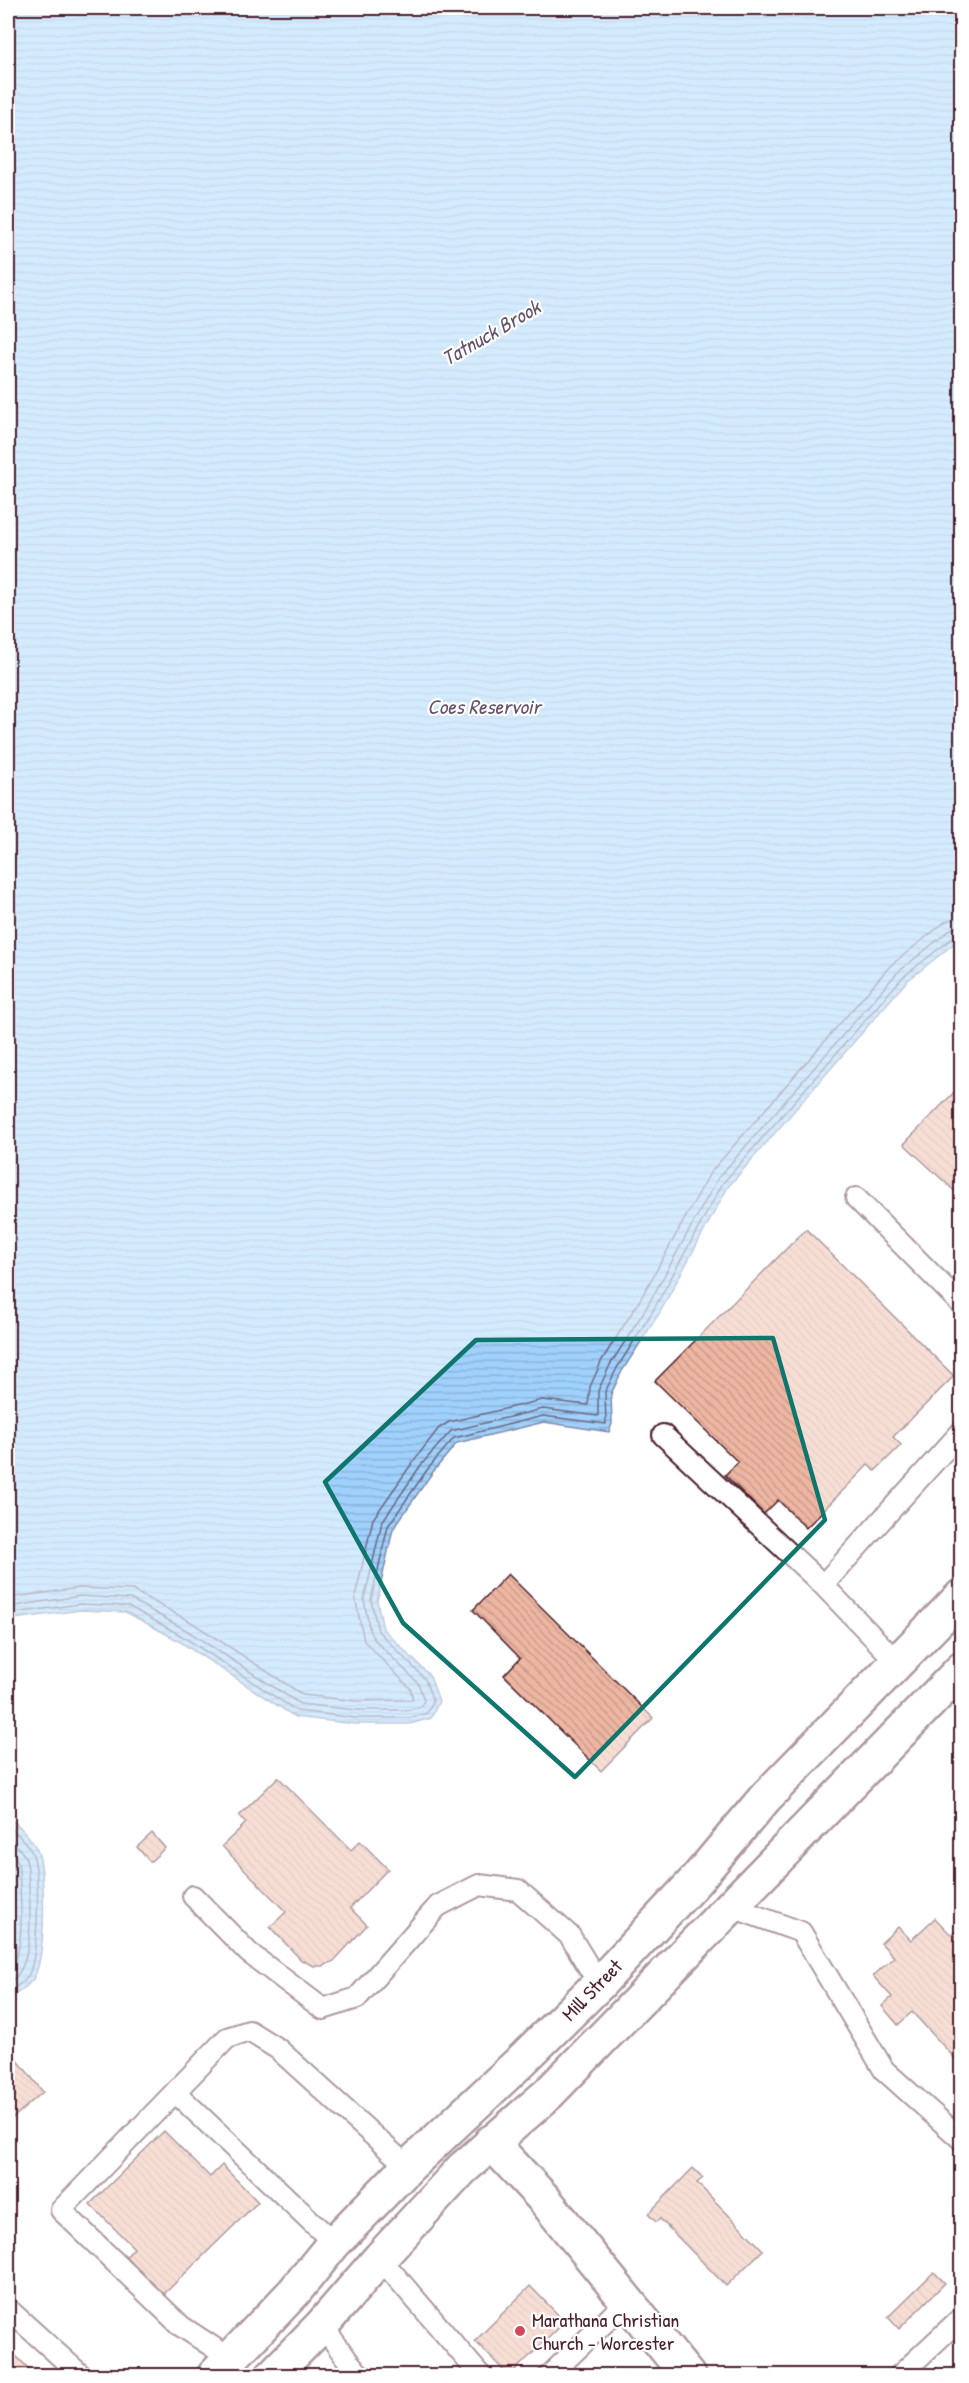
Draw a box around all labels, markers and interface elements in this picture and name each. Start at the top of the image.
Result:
water label: Tatnuck Brook [436,292,547,372]
water label: Coes Reservoir [427,692,544,721]
street label: Mill Street [555,1952,629,2026]
place label: Marathana Christian Church - Worcester [532,2306,679,2356]
marker: Marathana Christian Church - Worcester [513,2324,527,2338]

